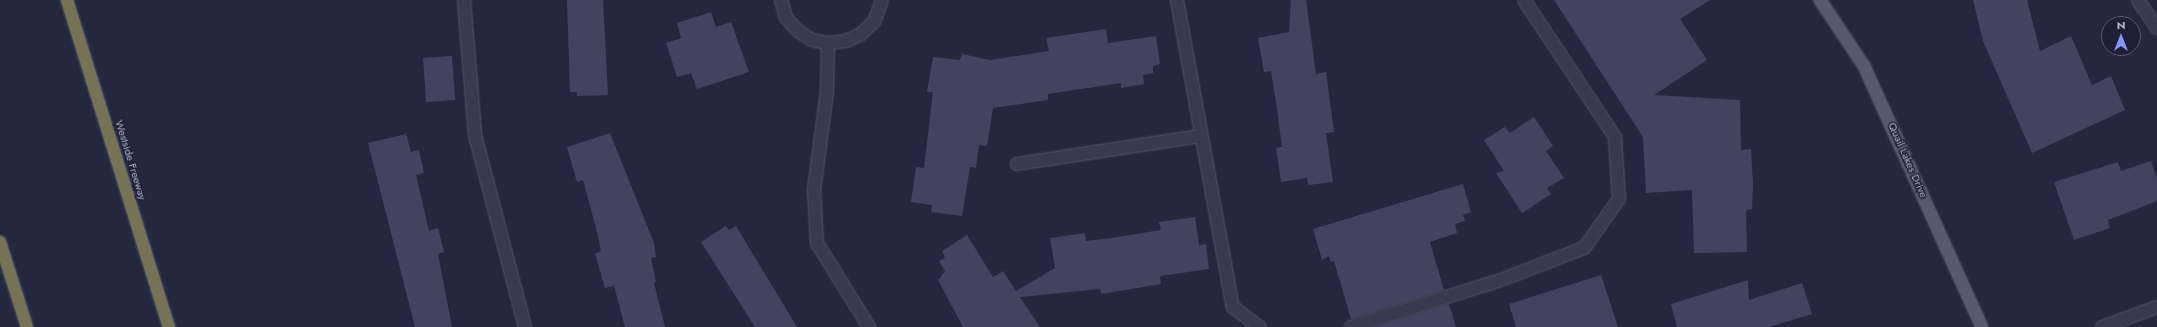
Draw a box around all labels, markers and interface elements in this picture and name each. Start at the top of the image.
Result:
north arrow [2101,16,2141,56]
text: N [2117,17,2125,33]
street label: Westside Freeway [113,118,149,202]
street label: Quail Lakes Drive [1885,120,1931,200]

